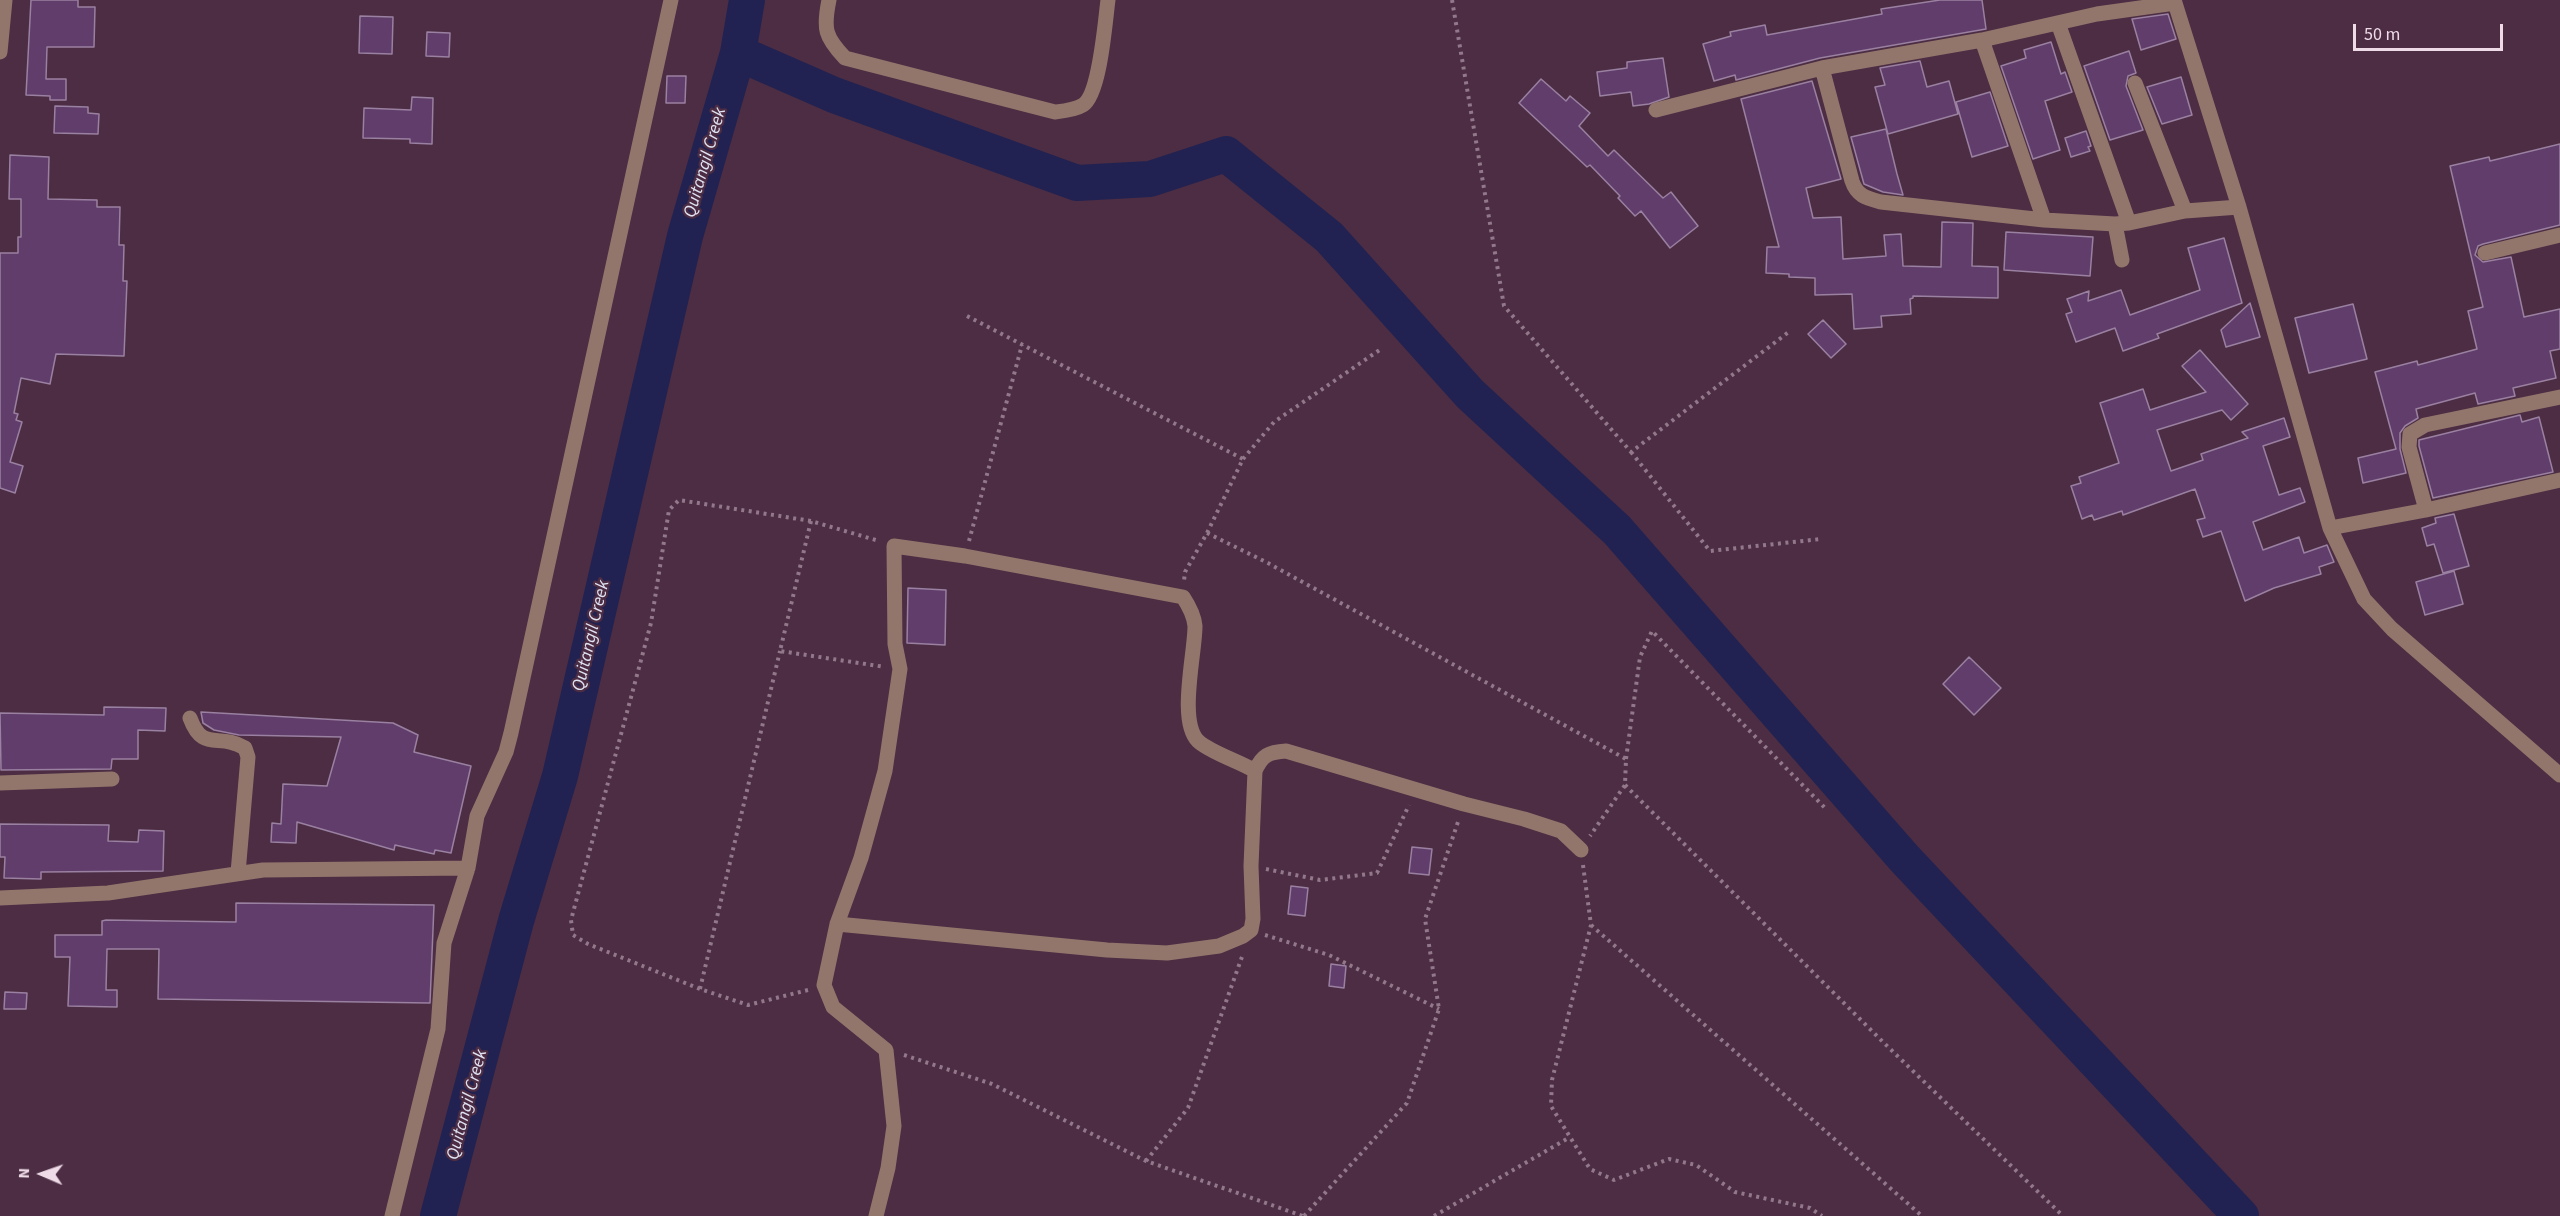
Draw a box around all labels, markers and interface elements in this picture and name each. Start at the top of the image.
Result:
scale bar [2356,12,2506,50]
text: 50 m [2364,22,2400,47]
water label: Quitangil Creek [680,106,732,220]
water label: Quitangil Creek [569,578,615,694]
water label: Quitangil Creek [443,1047,493,1163]
north arrow [12,1144,72,1204]
text: N [13,1168,35,1179]

